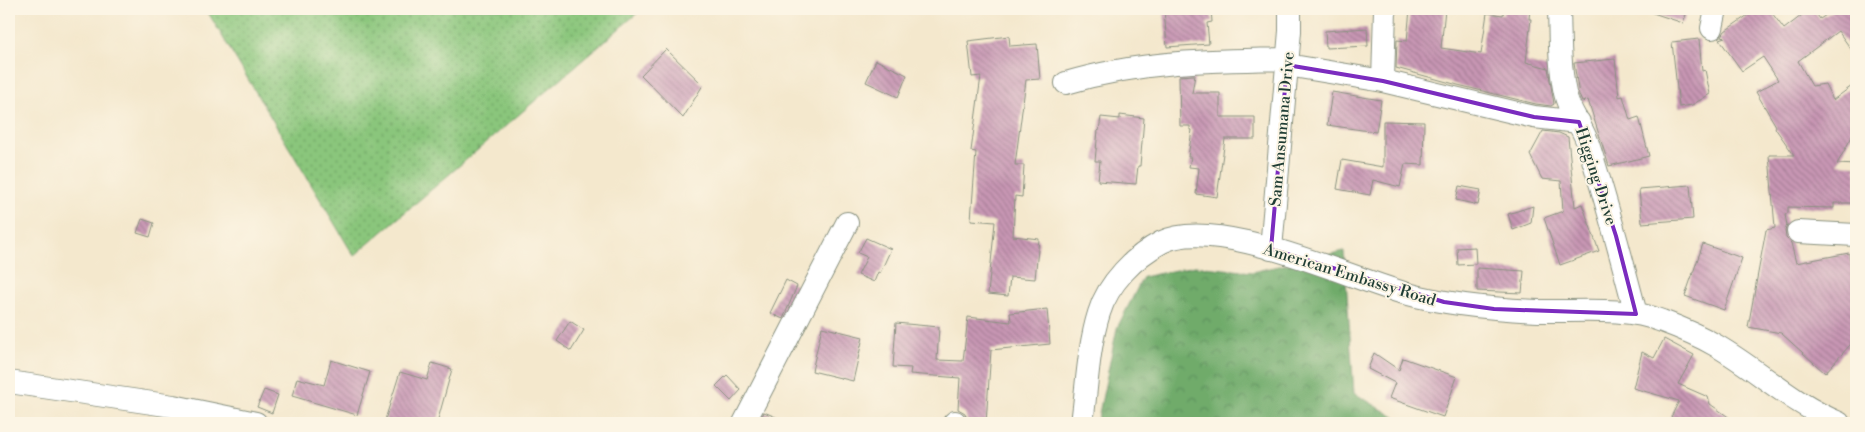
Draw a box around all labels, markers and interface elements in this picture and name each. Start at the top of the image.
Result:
street label: Sam Ansumana Drive [1265,51,1299,207]
street label: Higging Drive [1571,125,1621,228]
street label: American Embassy Road [1260,239,1438,311]

